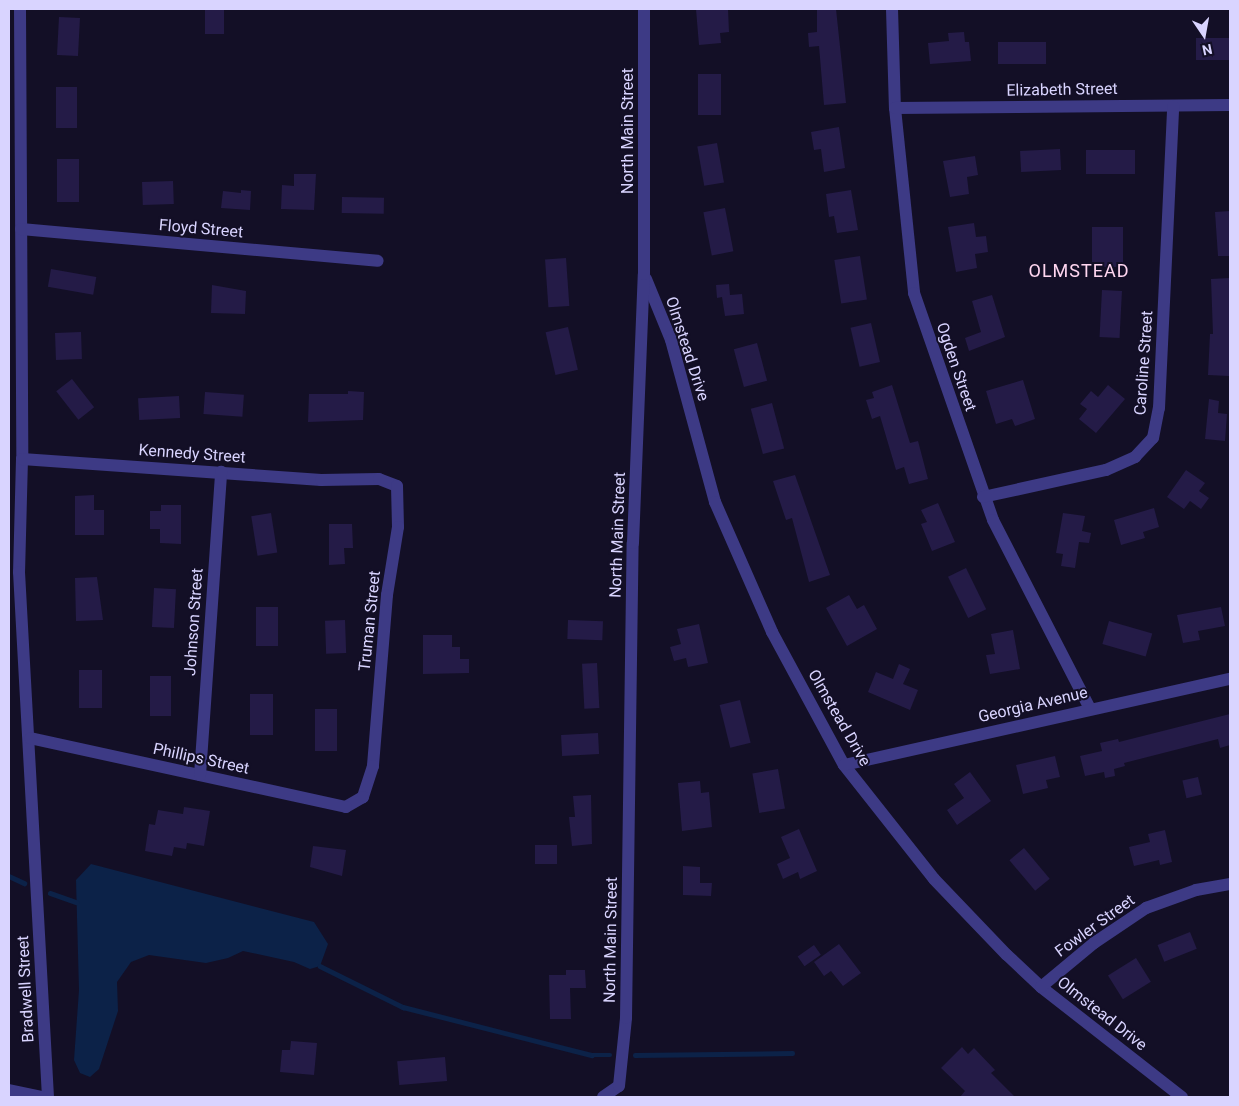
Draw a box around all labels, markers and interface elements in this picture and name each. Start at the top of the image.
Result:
north arrow [1179,10,1229,60]
text: N [1201,41,1214,59]
street label: North Main Street [618,68,638,194]
street label: Elizabeth Street [1006,79,1118,101]
street label: Floyd Street [158,216,244,242]
district label: OLMSTEAD [1027,260,1131,282]
street label: Olmstead Drive [661,294,713,404]
street label: Caroline Street [1131,310,1157,416]
street label: Ogden Street [932,320,980,414]
street label: Kennedy Street [138,441,246,467]
street label: North Main Street [606,472,630,598]
street label: Johnson Street [181,567,207,677]
street label: Truman Street [355,570,385,672]
street label: Olmstead Drive [804,666,874,770]
street label: Georgia Avenue [976,683,1090,727]
street label: Phillips Street [151,739,251,779]
street label: North Main Street [600,877,622,1003]
street label: Fowler Street [1051,891,1139,961]
street label: Bradwell Street [14,935,38,1043]
street label: Olmstead Drive [1053,973,1151,1055]

